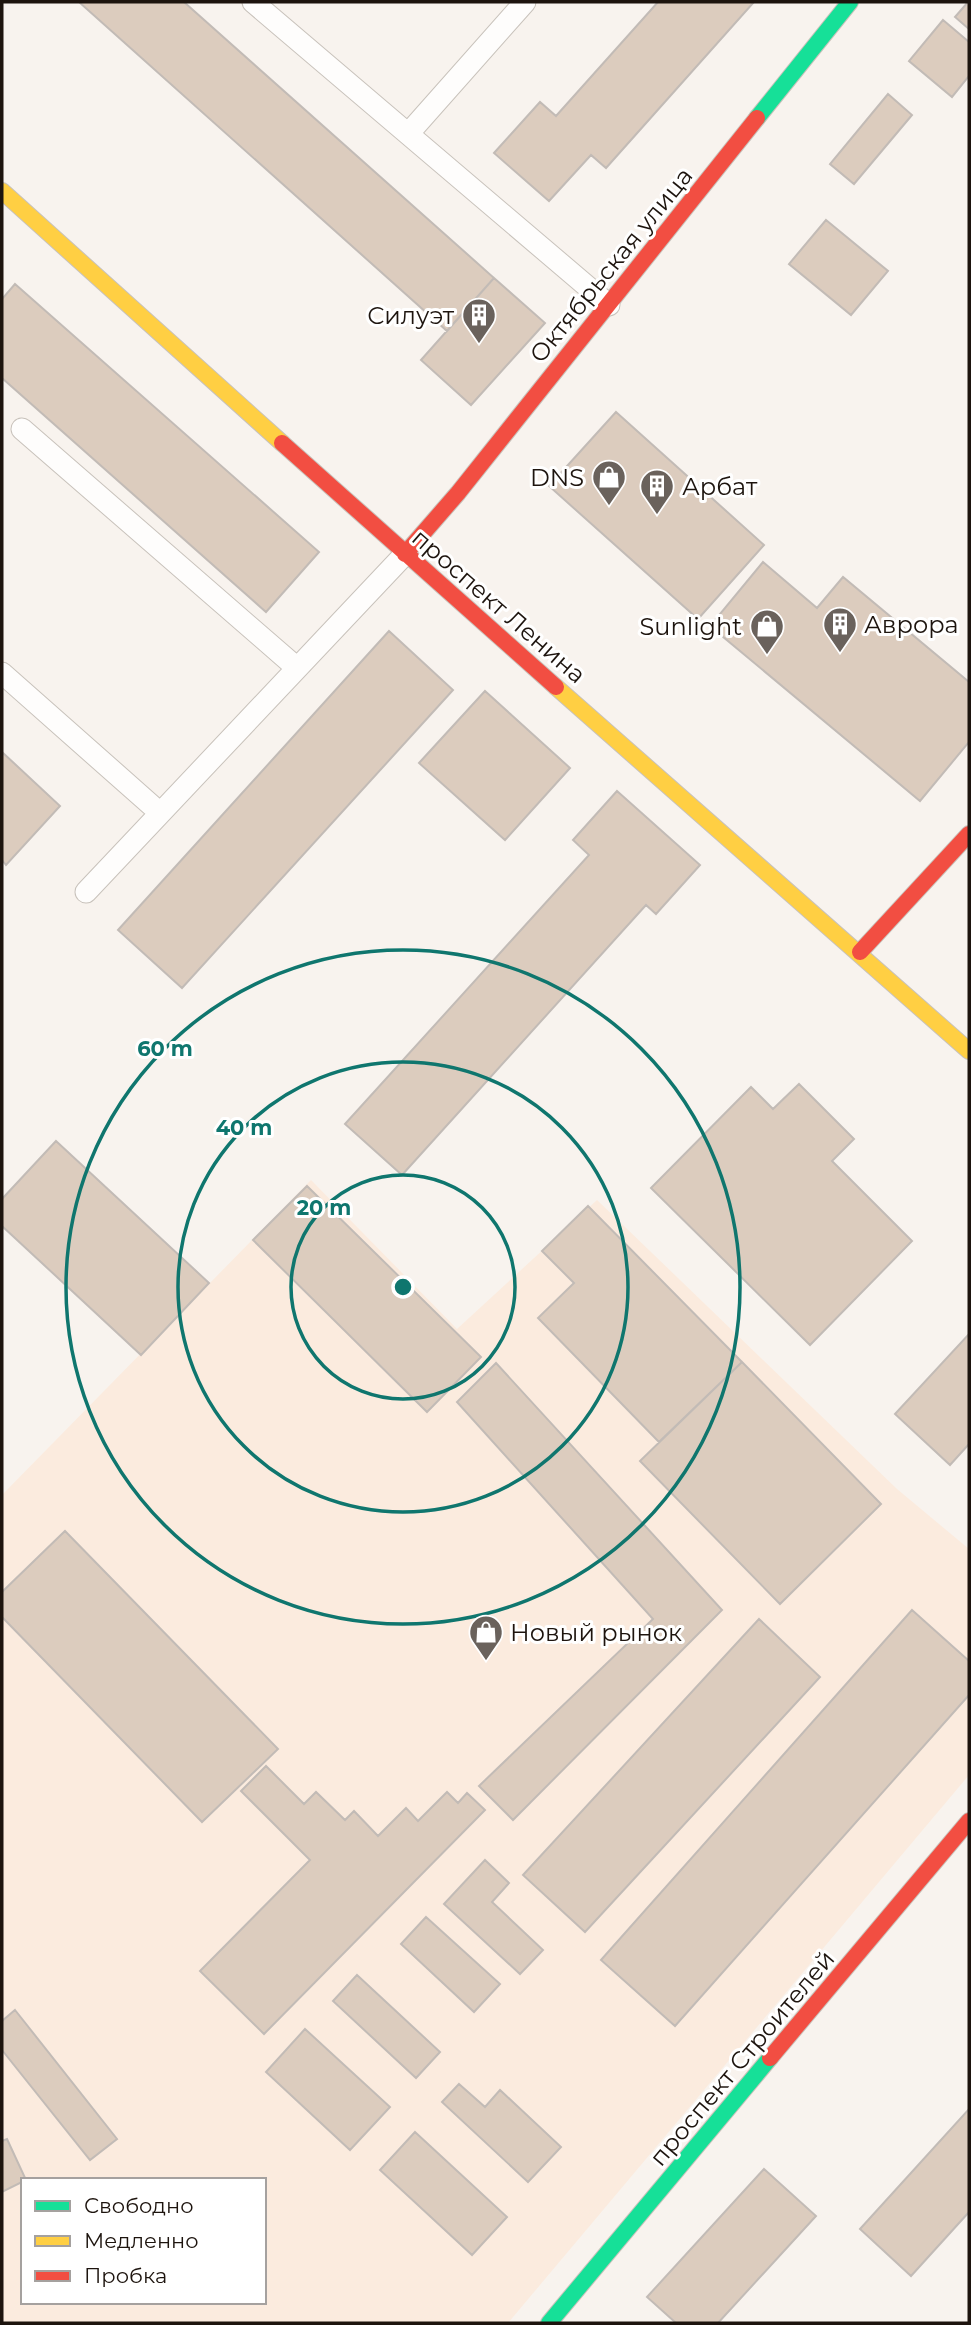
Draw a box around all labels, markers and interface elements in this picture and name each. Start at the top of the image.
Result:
street label: Октябрьская улица [523,162,699,368]
building icon: Силуэт [460,296,498,345]
place label: Силуэт [367,301,455,330]
shop icon: DNS [590,458,628,507]
place label: DNS [530,463,584,492]
building icon: Арбат [638,467,676,516]
place label: Арбат [682,472,758,501]
street label: проспект Ленина [406,523,592,689]
building icon: Аврора [821,605,859,654]
shop icon: Sunlight [748,607,786,656]
place label: Аврора [864,610,959,639]
place label: Sunlight [640,612,742,641]
text: 60 m [137,1036,193,1061]
text: 40 m [216,1115,272,1140]
text: 20 m [297,1195,351,1220]
centre of rings [391,1275,415,1299]
shop icon: Новый рынок [467,1613,505,1662]
place label: Новый рынок [510,1618,682,1647]
street label: проспект Строителей [643,1944,841,2172]
legend [21,2178,266,2304]
text: Свободно [84,2193,194,2218]
text: Медленно [84,2228,199,2253]
text: Пробка [84,2263,167,2288]

